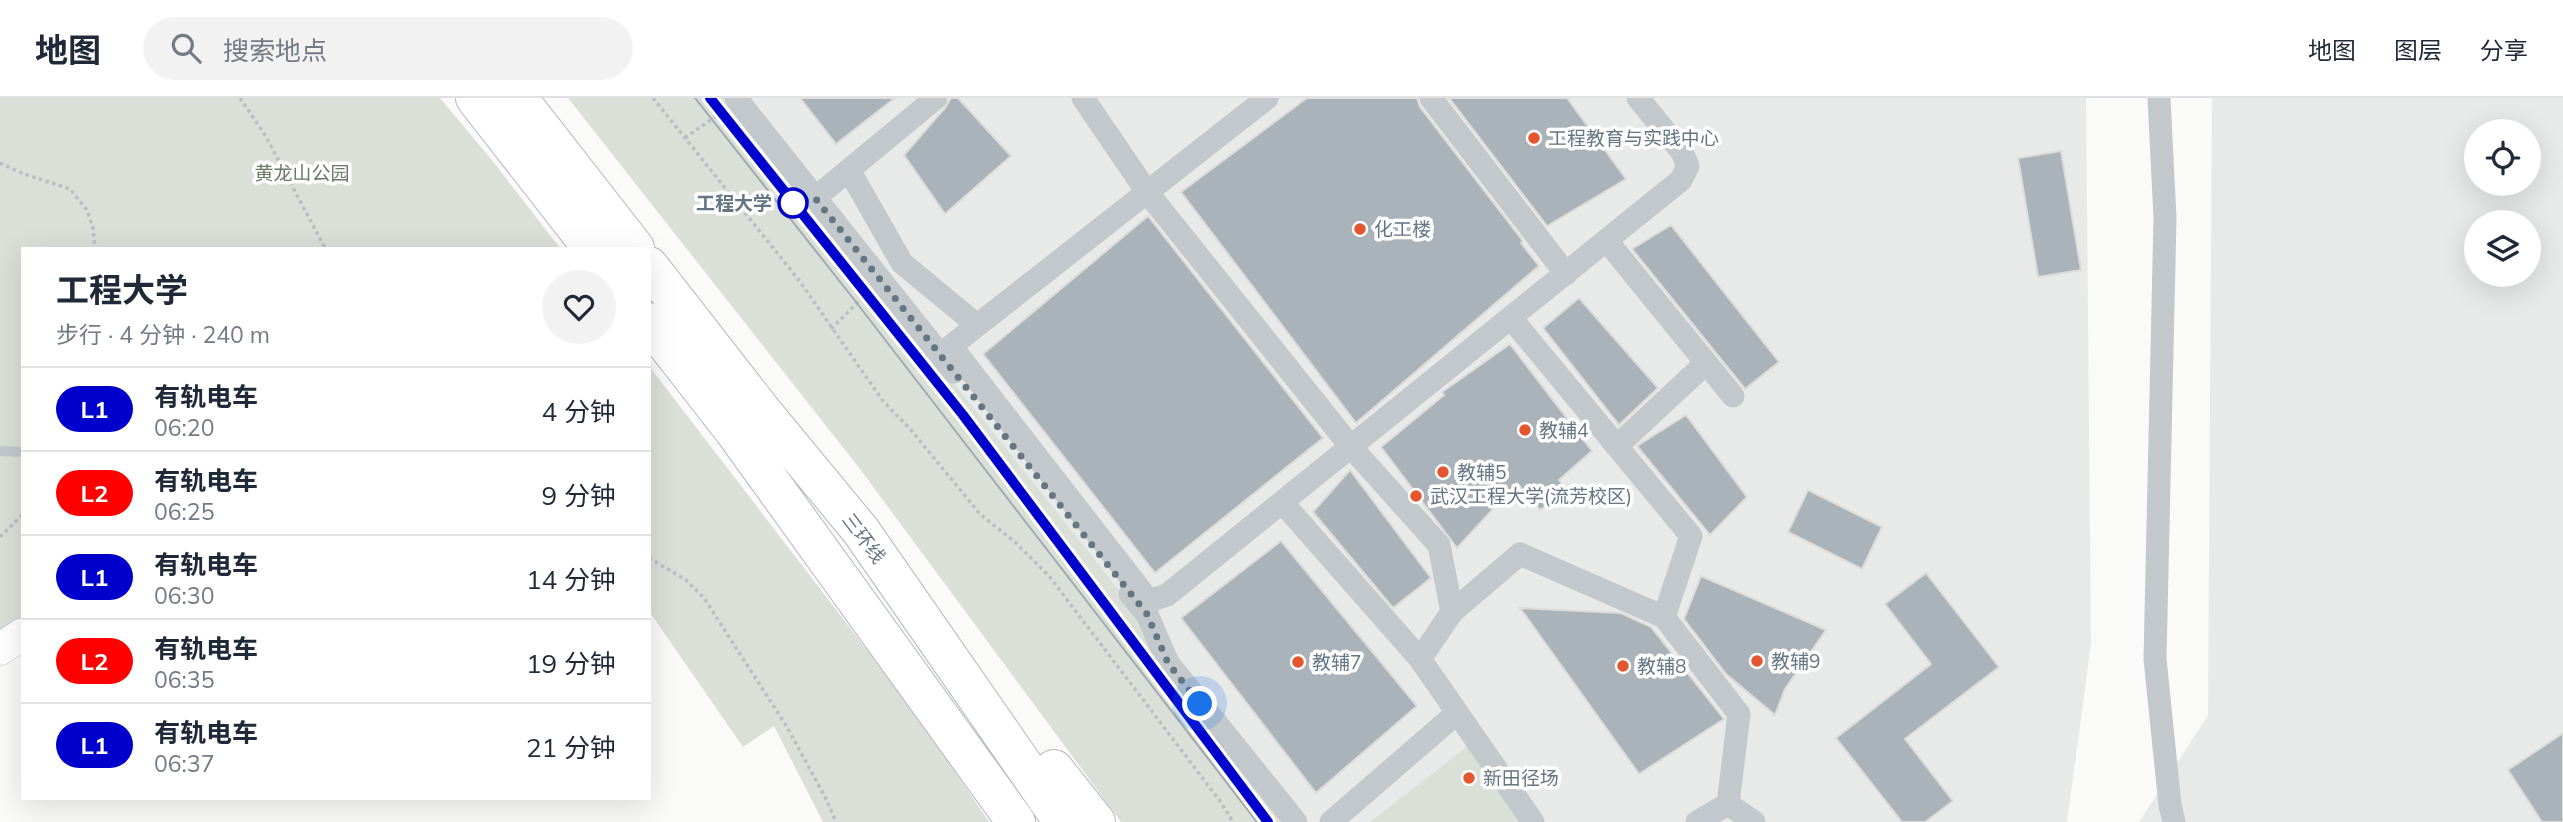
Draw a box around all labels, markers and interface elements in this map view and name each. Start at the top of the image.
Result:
search box [143,17,633,80]
text: 地图 [35,29,101,70]
icon: search [167,29,205,67]
text: 搜索地点 [223,34,327,67]
text: 地图 [2308,35,2356,65]
text: 图层 [2394,35,2442,65]
text: 分享 [2480,35,2528,65]
map controls [2464,119,2541,287]
button: locate [2464,119,2541,196]
place label: 工程教育与实践中心 [1548,126,1719,150]
marker: 工程教育与实践中心 [1526,130,1542,146]
park label: 黄龙山公园 [254,161,350,185]
marker: 工程大学 [778,188,808,218]
place label: 工程大学 [696,191,772,215]
button: layers [2464,210,2541,287]
place label: 化工楼 [1374,217,1431,241]
marker: 化工楼 [1352,221,1368,237]
text: 工程大学 [56,269,188,310]
button: heart [542,270,616,344]
text: 步行 · 4 分钟 · 240 m [56,320,270,349]
text: 有轨电车 [154,380,258,413]
text: L1 [81,394,108,424]
text: 4 分钟 [542,395,616,428]
text: 06:20 [154,413,214,442]
place label: 教辅4 [1539,418,1588,442]
marker: 教辅4 [1517,422,1533,438]
place label: 教辅5 [1457,460,1506,484]
text: 有轨电车 [154,464,258,497]
marker: 教辅5 [1435,464,1451,480]
text: L2 [81,478,108,508]
text: 9 分钟 [542,479,616,512]
place label: 武汉工程大学(流芳校区) [1430,484,1632,508]
marker: 武汉工程大学(流芳校区) [1408,488,1424,504]
text: 06:25 [154,497,214,526]
street label: 三环线 [837,508,891,568]
text: 有轨电车 [154,548,258,581]
text: L1 [81,562,108,592]
text: 14 分钟 [526,563,616,596]
text: 06:30 [154,581,214,610]
text: 有轨电车 [154,632,258,665]
text: L2 [81,646,108,676]
text: 19 分钟 [526,647,616,680]
place label: 教辅9 [1771,649,1820,673]
place label: 教辅7 [1312,650,1361,674]
marker: 教辅9 [1749,653,1765,669]
marker: 教辅7 [1290,654,1306,670]
place label: 教辅8 [1637,654,1686,678]
marker: 教辅8 [1615,658,1631,674]
text: 06:35 [154,665,214,694]
your location [1182,686,1217,721]
text: 有轨电车 [154,716,258,749]
text: L1 [81,730,108,760]
text: 21 分钟 [526,731,616,764]
text: 06:37 [154,749,214,778]
place label: 新田径场 [1483,766,1559,790]
marker: 新田径场 [1461,770,1477,786]

